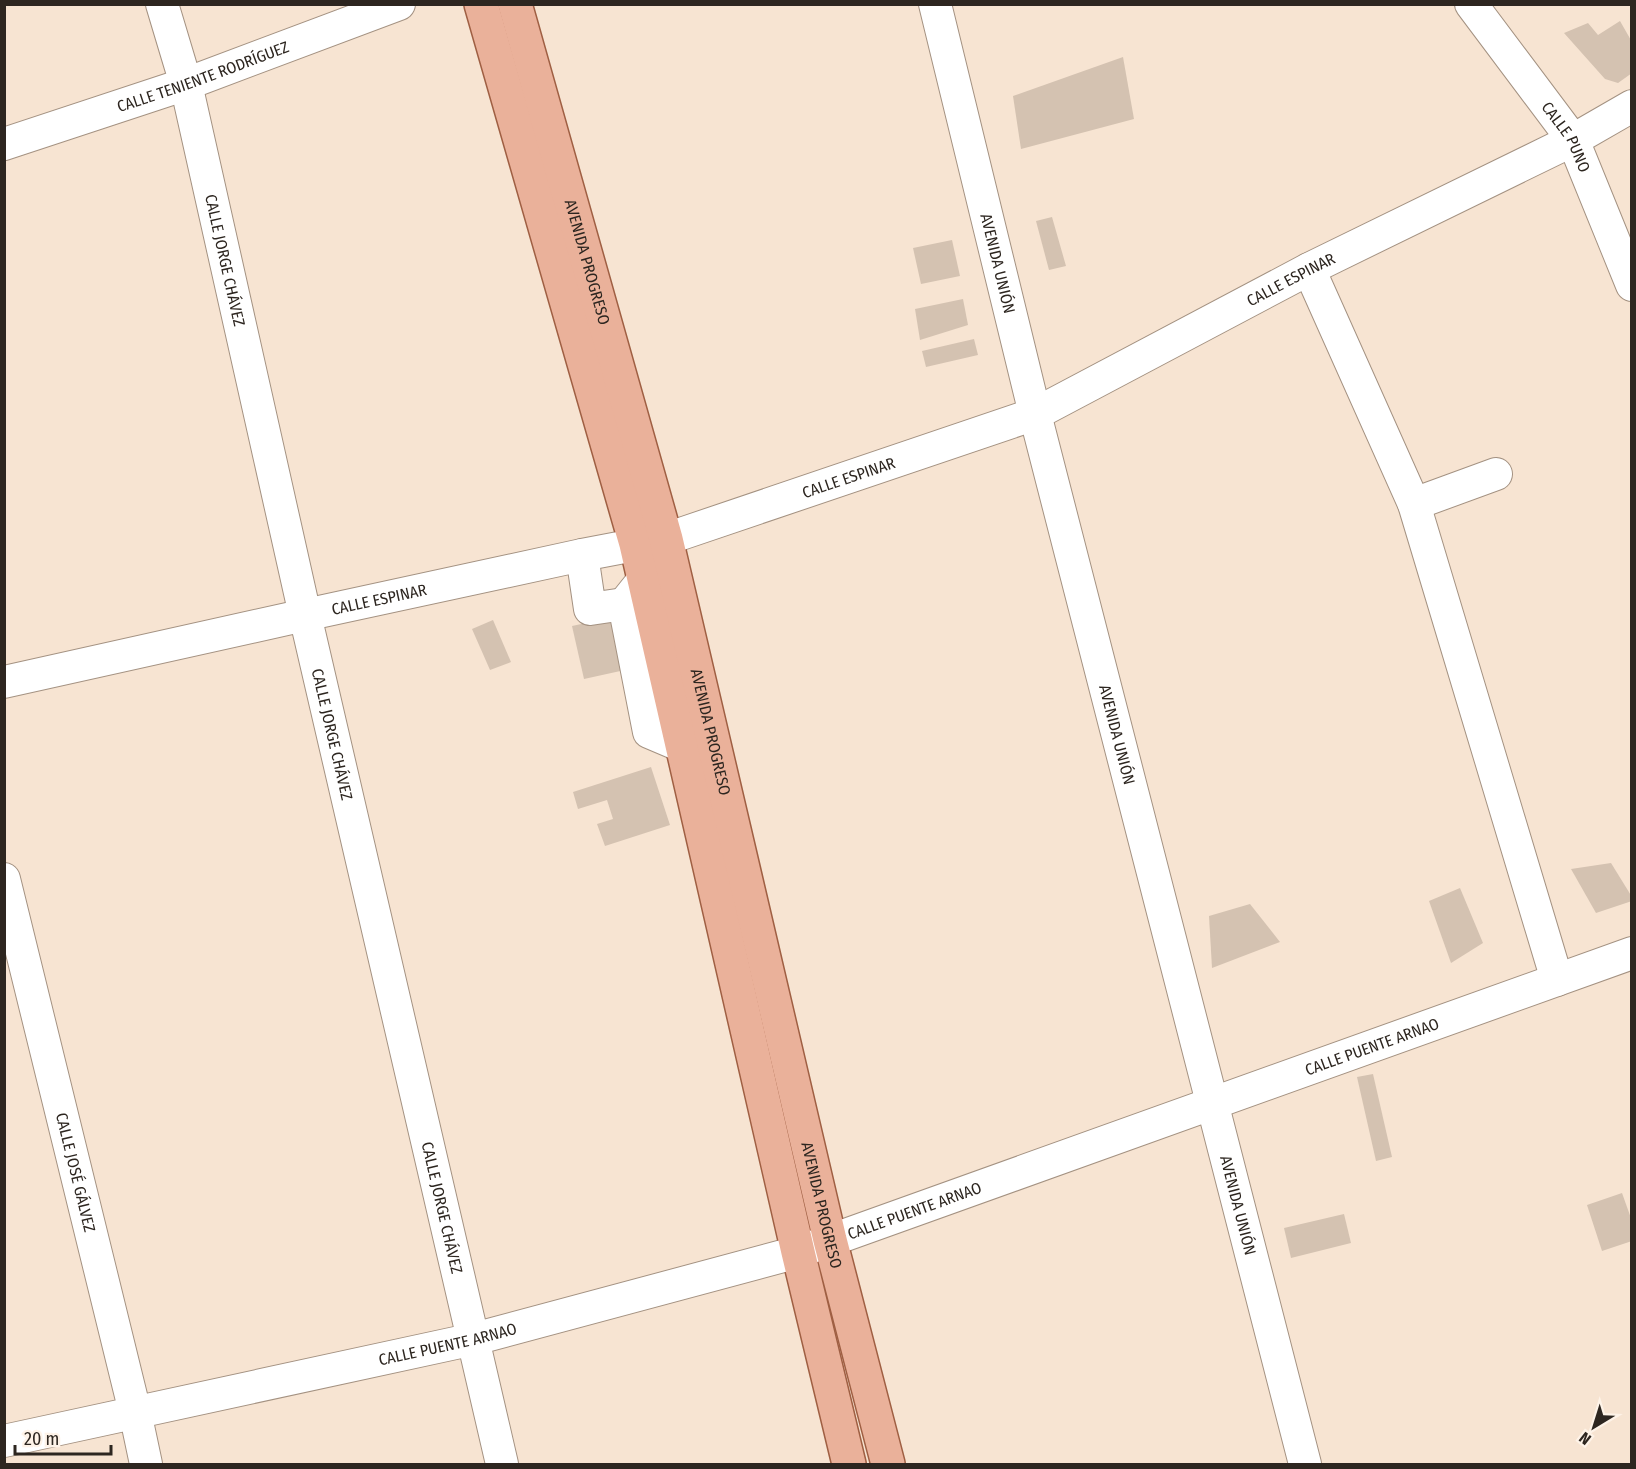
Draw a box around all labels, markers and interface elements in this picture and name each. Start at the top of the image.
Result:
street label: CALLE TENIENTE RODRÍGUEZ [114,37,291,116]
street label: CALLE PUNO [1538,98,1595,175]
street label: CALLE JORGE CHÁVEZ [201,192,249,328]
street label: AVENIDA PROGRESO [561,197,615,327]
street label: AVENIDA UNIÓN [977,211,1020,315]
street label: CALLE ESPINAR [1243,248,1338,310]
street label: CALLE ESPINAR [800,453,898,502]
street label: CALLE ESPINAR [330,579,428,619]
street label: CALLE JORGE CHÁVEZ [308,666,357,802]
street label: AVENIDA PROGRESO [687,667,735,797]
street label: AVENIDA UNIÓN [1095,683,1139,786]
street label: CALLE PUENTE ARNAO [1302,1014,1441,1079]
street label: CALLE JOSÉ GÁLVEZ [52,1111,100,1234]
street label: CALLE JORGE CHÁVEZ [418,1140,467,1275]
street label: AVENIDA PROGRESO [798,1140,846,1270]
street label: AVENIDA UNIÓN [1217,1153,1260,1257]
street label: CALLE PUENTE ARNAO [845,1178,984,1243]
street label: CALLE PUENTE ARNAO [377,1319,519,1369]
north arrow [1564,1397,1624,1457]
scale bar [15,1418,111,1456]
text: 20 m [24,1428,59,1450]
text: N [1575,1428,1595,1449]

